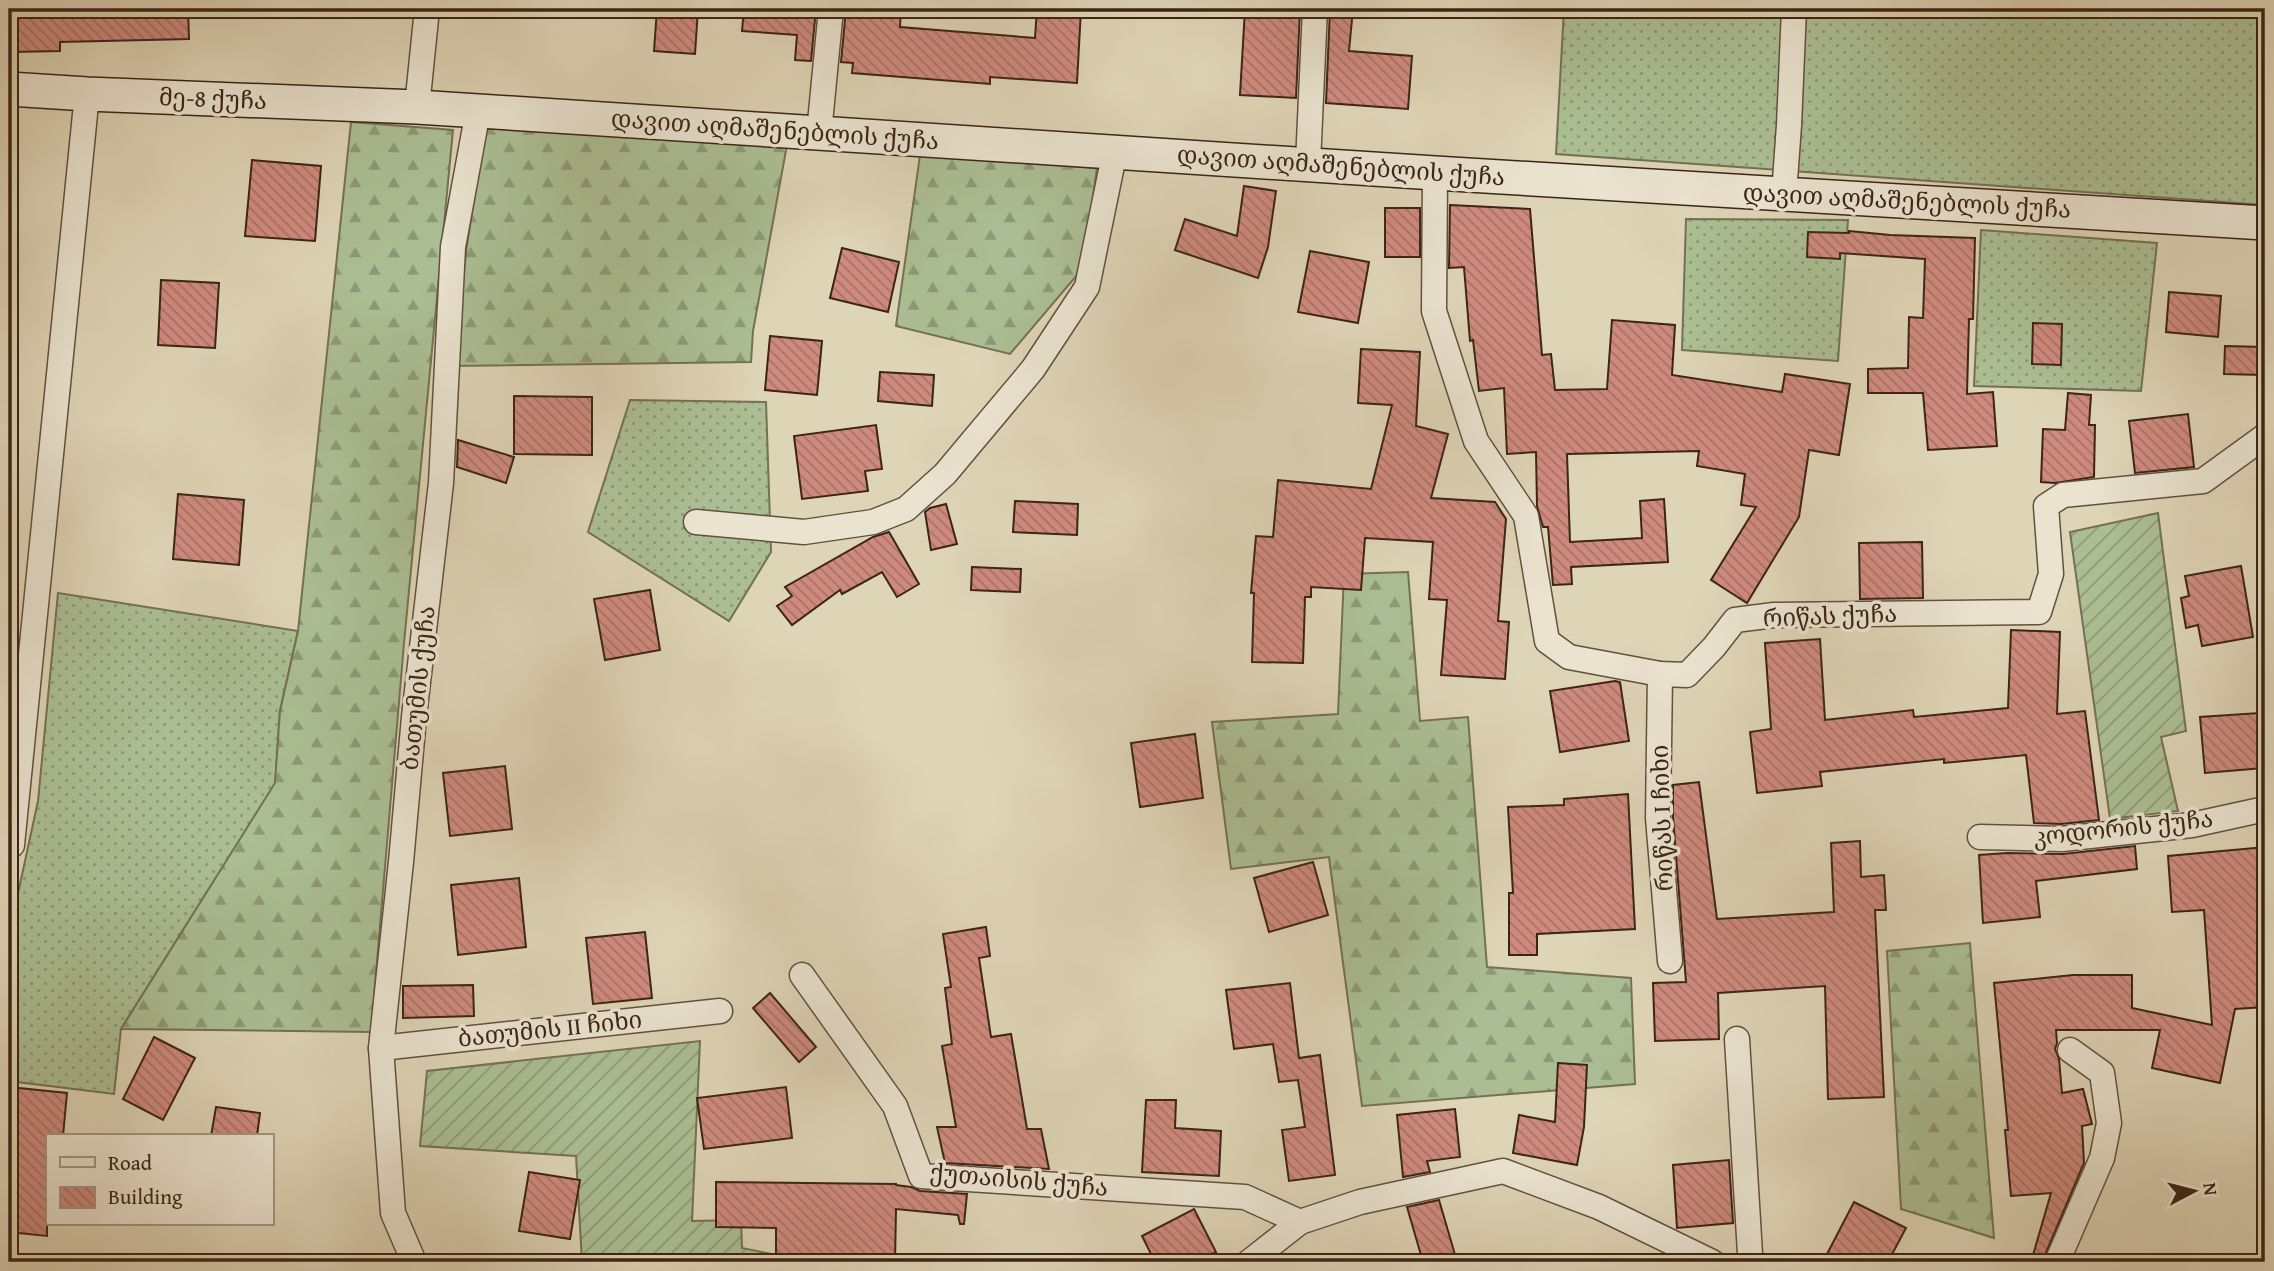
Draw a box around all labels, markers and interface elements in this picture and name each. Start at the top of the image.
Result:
street label: მე-8 ქუჩა [158,79,268,118]
street label: დავით აღმაშენებლის ქუჩა [610,101,940,158]
street label: დავით აღმაშენებლის ქუჩა [1176,137,1506,194]
street label: დავით აღმაშენებლის ქუჩა [1742,174,2072,227]
street label: რიწას ქუჩა [1762,596,1898,635]
street label: ბათუმის ქუჩა [391,604,444,772]
street label: რიწას I ჩიხი [1641,744,1682,892]
street label: კოდორის ქუჩა [2031,801,2215,854]
street label: ბათუმის II ჩიხი [456,1001,644,1056]
legend [46,1134,273,1226]
text: Road [108,1147,153,1178]
street label: ქუთაისის ქუჩა [928,1154,1110,1205]
north arrow [2158,1156,2228,1226]
text: Building [108,1181,183,1212]
text: N [2196,1181,2226,1197]

